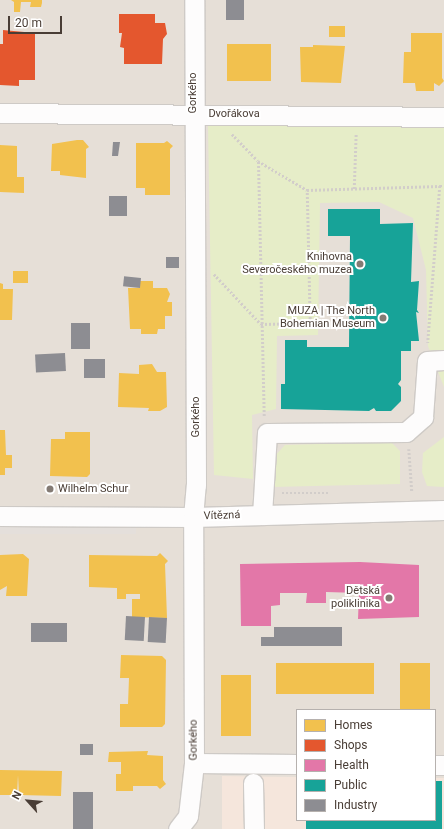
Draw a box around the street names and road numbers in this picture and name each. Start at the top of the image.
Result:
street label: Gorkého [186,72,200,114]
street label: Dvořákova [208,107,260,121]
street label: Gorkého [189,396,203,438]
street label: Vítězná [203,509,241,523]
street label: Gorkého [187,719,201,761]

